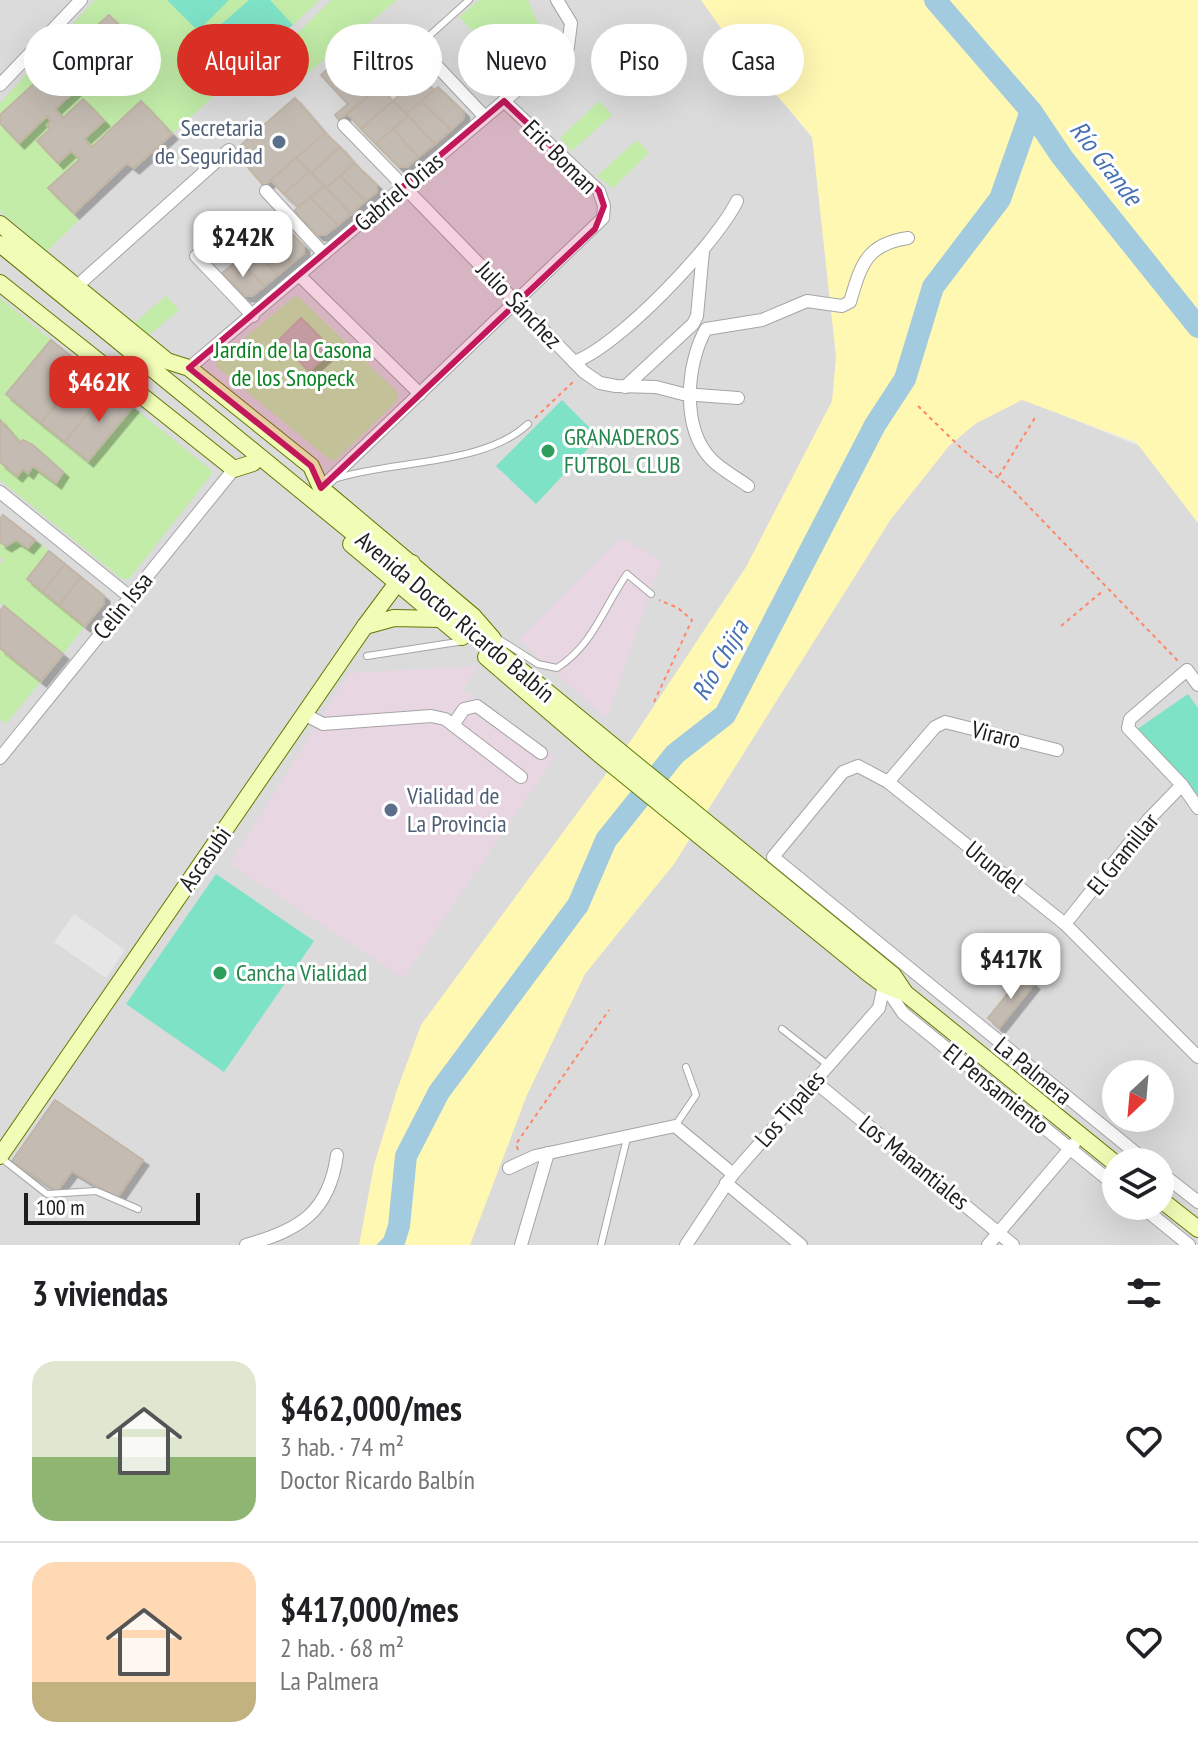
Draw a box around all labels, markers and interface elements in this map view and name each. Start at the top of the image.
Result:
chip: Comprar [24,24,161,96]
chip: Alquilar [177,24,309,96]
chip: Filtros [325,24,442,96]
chip: Nuevo [458,24,575,96]
chip: Piso [591,24,687,96]
chip: Casa [703,24,804,96]
place label: Secretaria de Seguridad [155,112,263,171]
street label: Eric Boman [517,113,604,200]
water label: Río Grande [1063,114,1151,213]
marker: Secretaria de Seguridad [270,133,288,151]
street label: Gabriel Orias [348,145,450,238]
pin: $242K [187,211,299,279]
text: $242K [211,220,275,253]
street label: Julio Sánchez [469,253,569,355]
park label: Jardín de la Casona de los Snopeck [213,334,372,393]
pin: $462K [43,356,155,424]
text: $462K [67,365,131,398]
place label: GRANADEROS FUTBOL CLUB [564,421,681,480]
marker: GRANADEROS FUTBOL CLUB [539,442,557,460]
street label: Avenida Doctor Ricardo Balbín [349,524,561,709]
street label: Celin Issa [86,566,159,646]
water label: Río Chijra [684,612,756,706]
street label: Viraro [967,713,1024,756]
place label: Vialidad de La Provincia [406,780,507,839]
marker: Vialidad de La Provincia [382,801,400,819]
street label: El Gramillar [1080,806,1165,901]
street label: Ascasubi [171,820,238,897]
street label: Urundel [959,834,1030,900]
pin: $417K [955,933,1067,1001]
text: $417K [979,942,1043,975]
place label: Cancha Vialidad [236,957,367,988]
marker: Cancha Vialidad [211,964,229,982]
street label: La Palmera [988,1030,1079,1111]
street label: El Pensamiento [937,1037,1056,1141]
north arrow [1102,1060,1174,1132]
map controls [1102,1060,1174,1220]
street label: Los Tipales [748,1064,831,1153]
street label: Los Manantiales [853,1109,976,1217]
button: layers [1102,1148,1174,1220]
scale bar [24,1189,200,1225]
text: 100 m [36,1193,85,1221]
text: 3 viviendas [32,1271,168,1315]
icon: filters [1122,1271,1166,1315]
text: $462,000/mes [280,1386,462,1430]
icon: home [96,1393,192,1489]
icon: heart [1122,1419,1166,1463]
text: 3 hab. · 74 m² [280,1430,404,1463]
text: Doctor Ricardo Balbín [280,1463,475,1496]
text: $417,000/mes [280,1587,459,1631]
icon: home [96,1594,192,1690]
icon: heart [1122,1620,1166,1664]
text: 2 hab. · 68 m² [280,1631,404,1664]
text: La Palmera [280,1664,379,1697]

